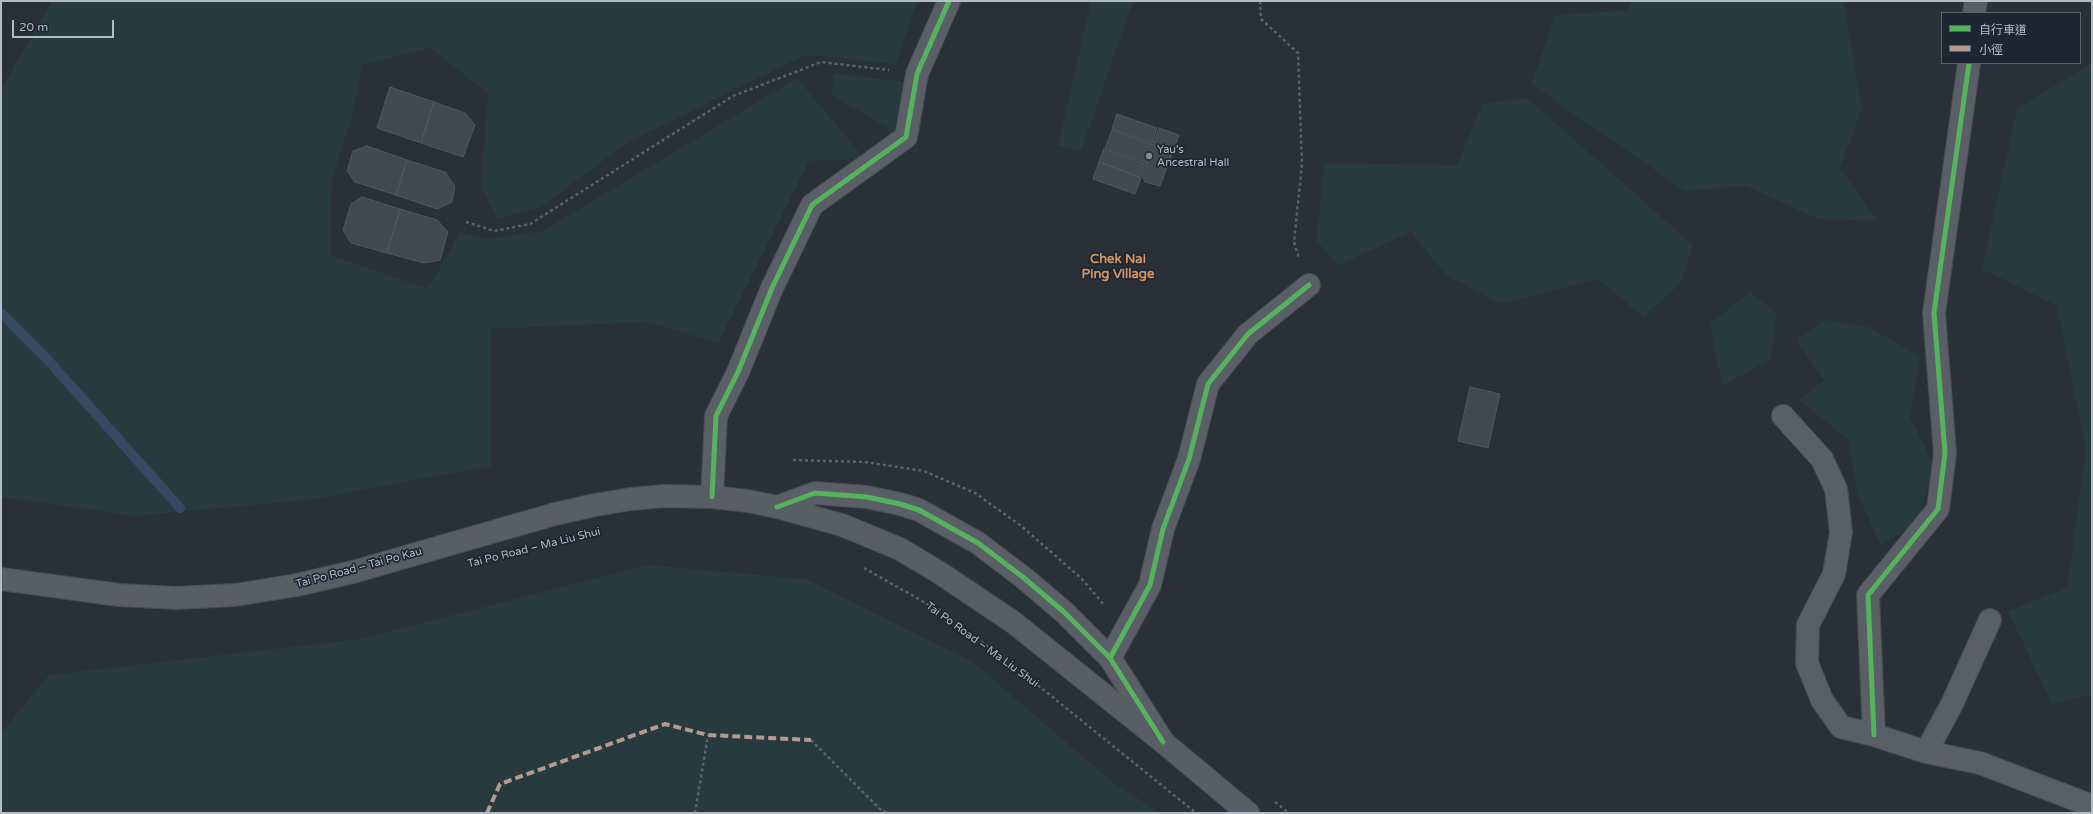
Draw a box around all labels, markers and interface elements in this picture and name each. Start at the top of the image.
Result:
scale bar [14,12,116,38]
legend [1941,12,2081,64]
text: 20 m [19,20,48,34]
text: 自行車道 [1979,23,2027,37]
text: 小徑 [1979,43,2003,57]
place label: Yau's Ancestral Hall [1157,143,1229,169]
marker: Yau's Ancestral Hall [1144,151,1154,161]
district label: Chek Nai Ping Village [1082,252,1154,283]
street label: Tai Po Road – Ma Liu Shui [466,525,602,571]
street label: Tai Po Road – Tai Po Kau [295,545,423,591]
street label: Tai Po Road – Ma Liu Shui [923,600,1041,690]

